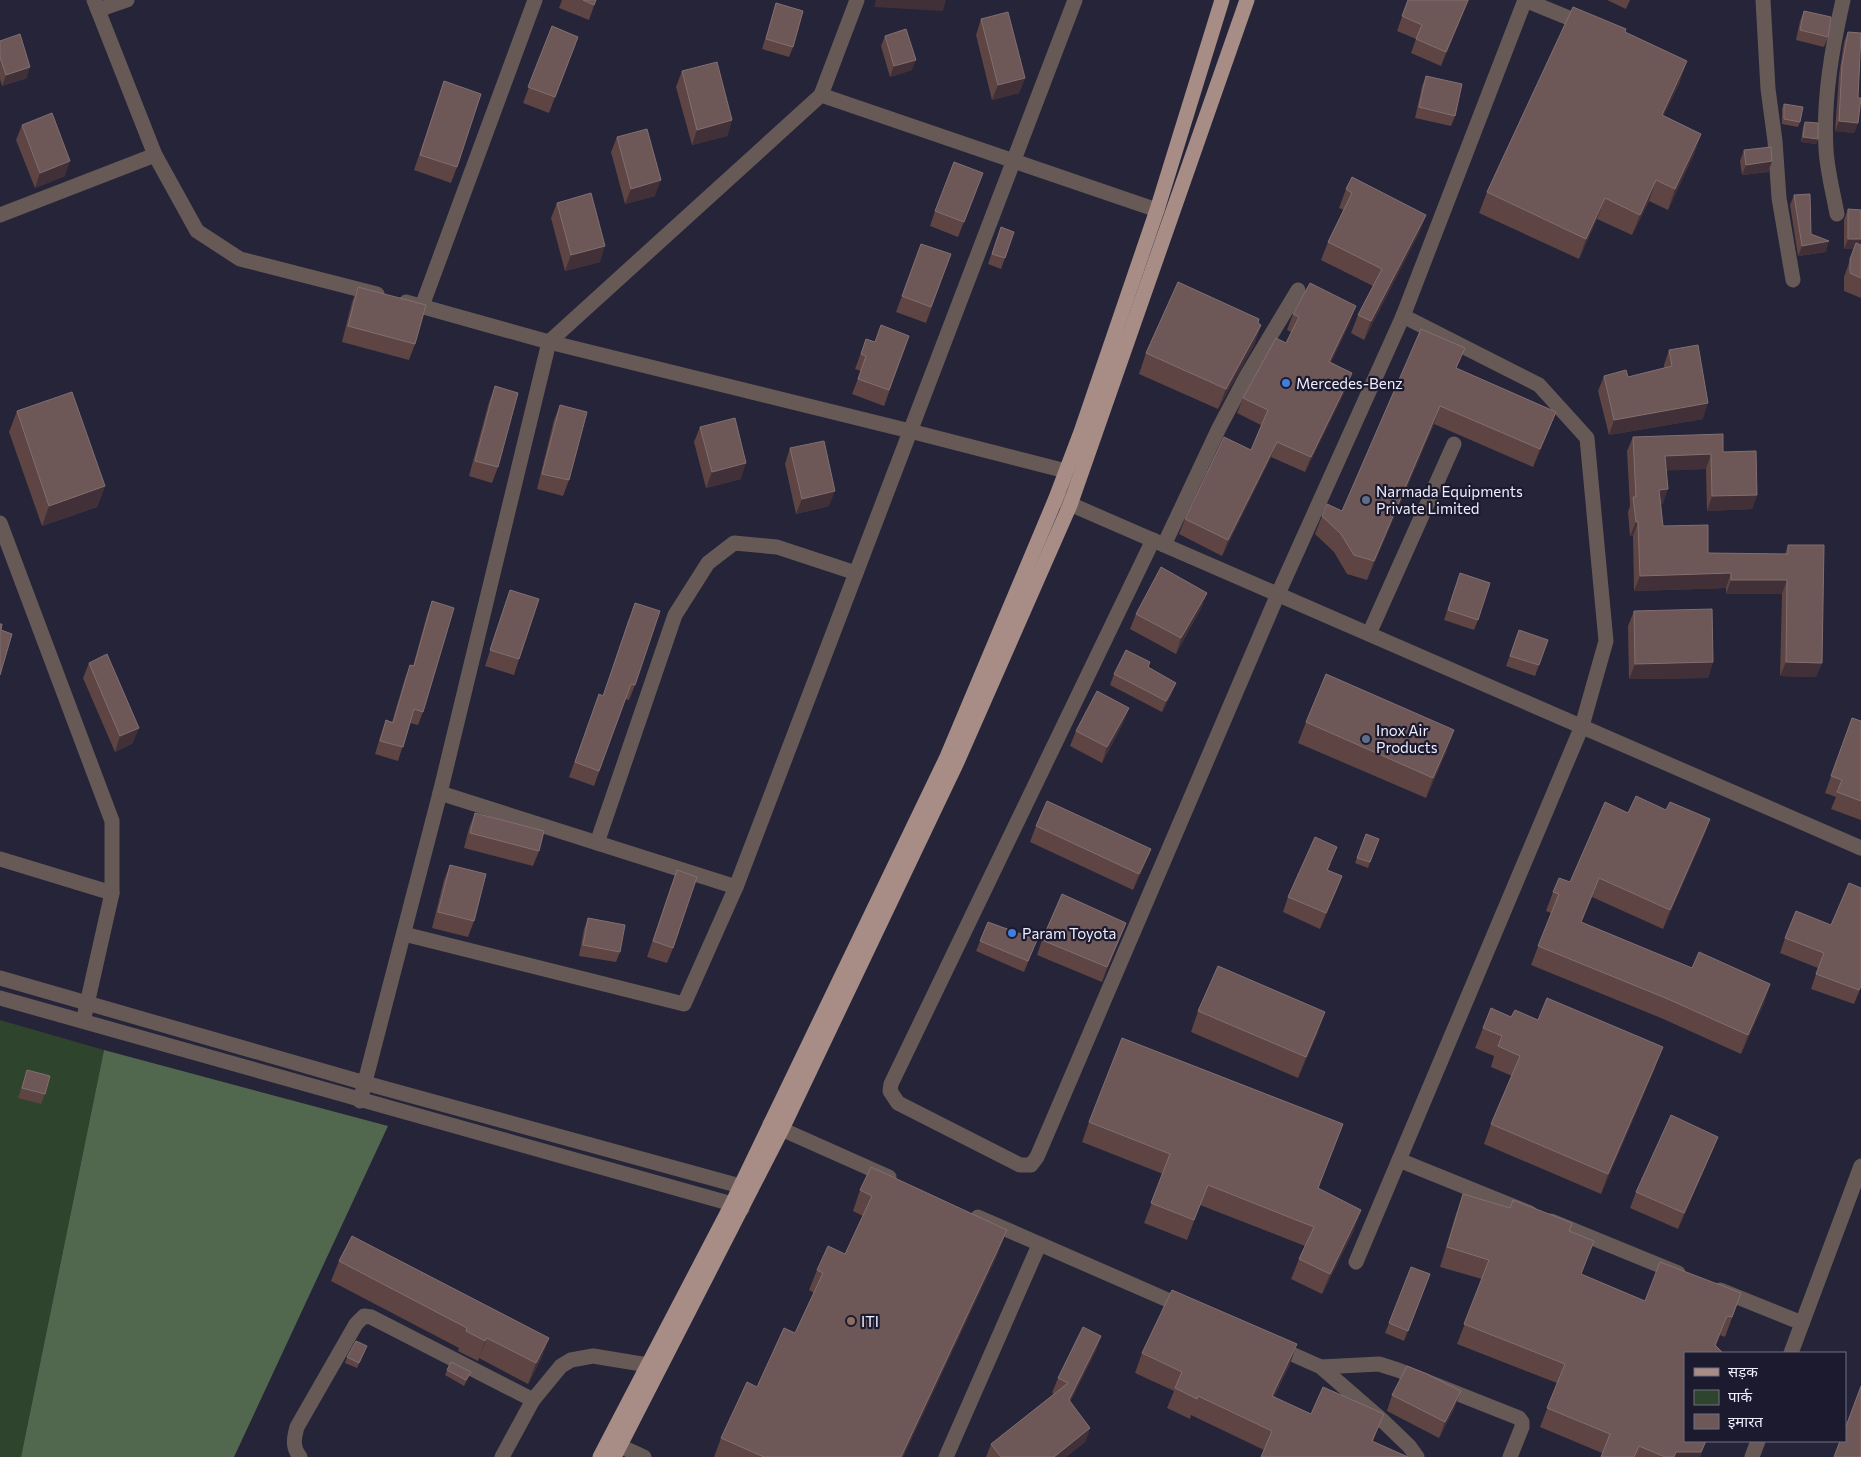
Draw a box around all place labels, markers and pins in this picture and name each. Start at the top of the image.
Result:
place label: Mercedes-Benz [1296,374,1403,392]
marker: Mercedes-Benz [1280,377,1292,389]
place label: Narmada Equipments Private Limited [1376,482,1523,517]
marker: Narmada Equipments Private Limited [1360,494,1372,506]
place label: Inox Air Products [1376,721,1438,756]
marker: Inox Air Products [1360,733,1372,745]
place label: Param Toyota [1022,924,1116,942]
marker: Param Toyota [1006,927,1018,939]
place label: ITI [861,1312,879,1330]
marker: ITI [845,1315,857,1327]

